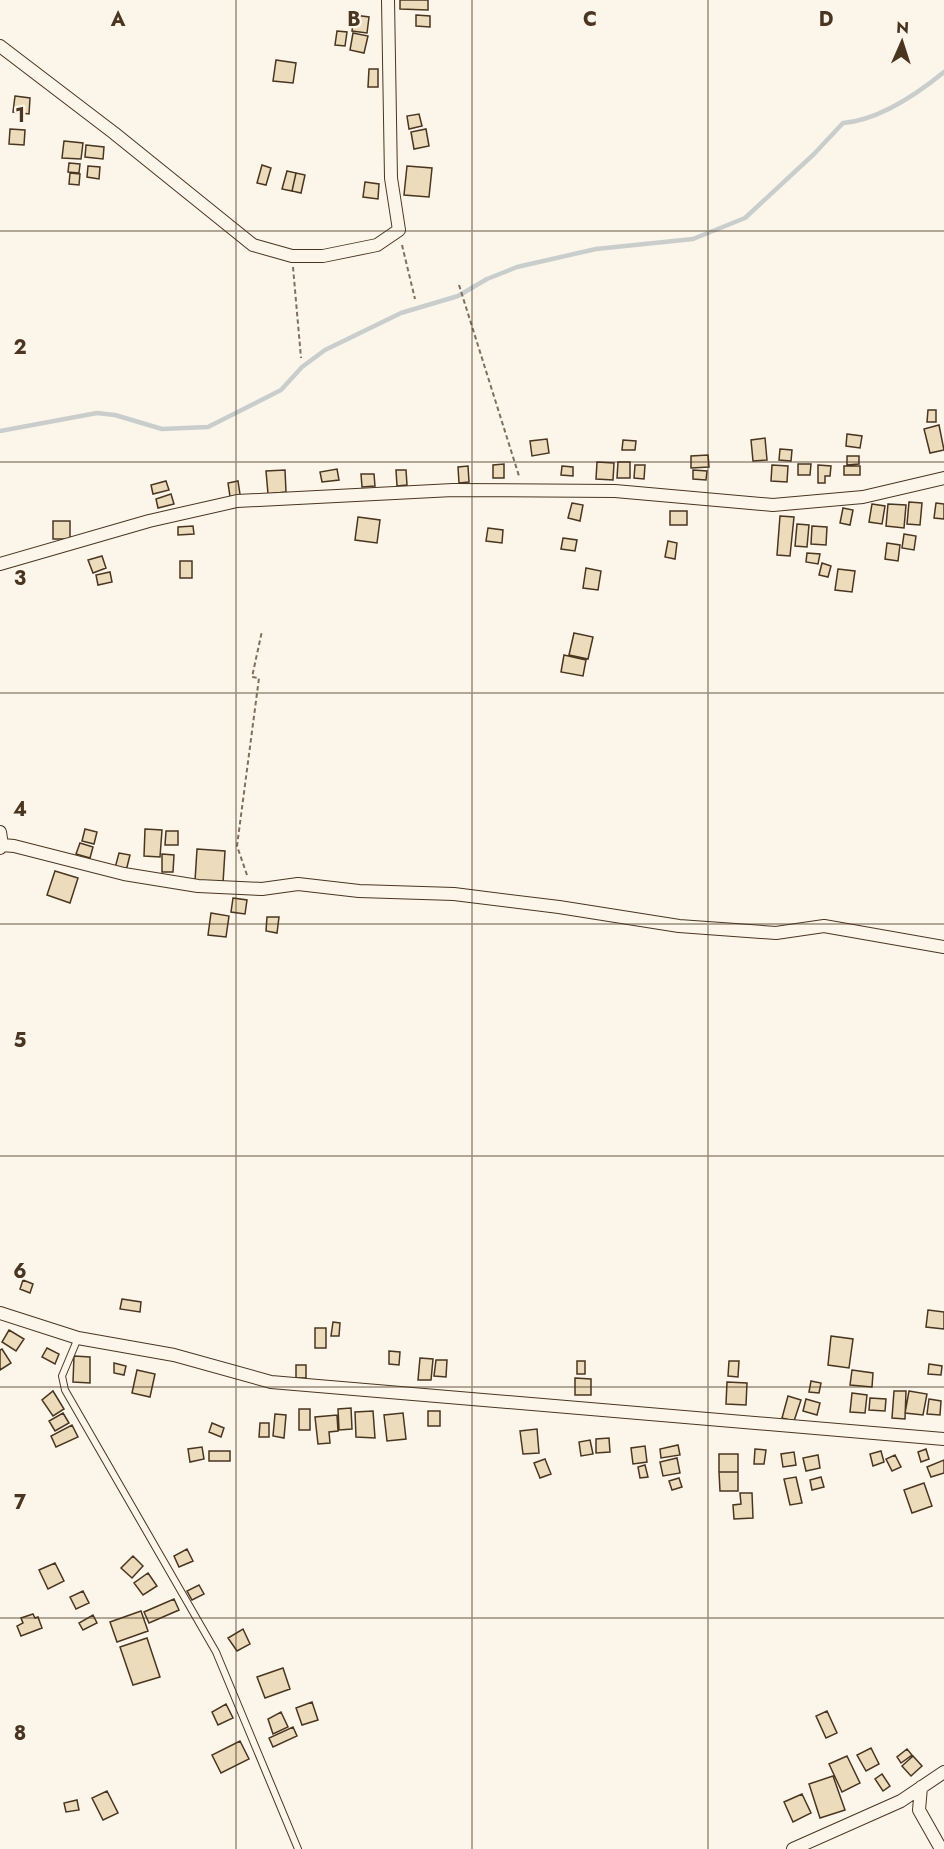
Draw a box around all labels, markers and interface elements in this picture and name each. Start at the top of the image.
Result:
text: A [110,5,126,34]
text: B [347,5,361,34]
text: C [583,5,597,34]
text: D [819,5,833,34]
north arrow [872,12,932,72]
text: N [896,16,910,39]
text: 1 [15,101,25,130]
text: 2 [13,333,27,362]
text: 3 [14,564,26,593]
text: 4 [13,795,27,824]
text: 5 [14,1026,27,1055]
text: 6 [13,1257,27,1286]
text: 7 [14,1488,27,1517]
text: 8 [14,1719,26,1748]

